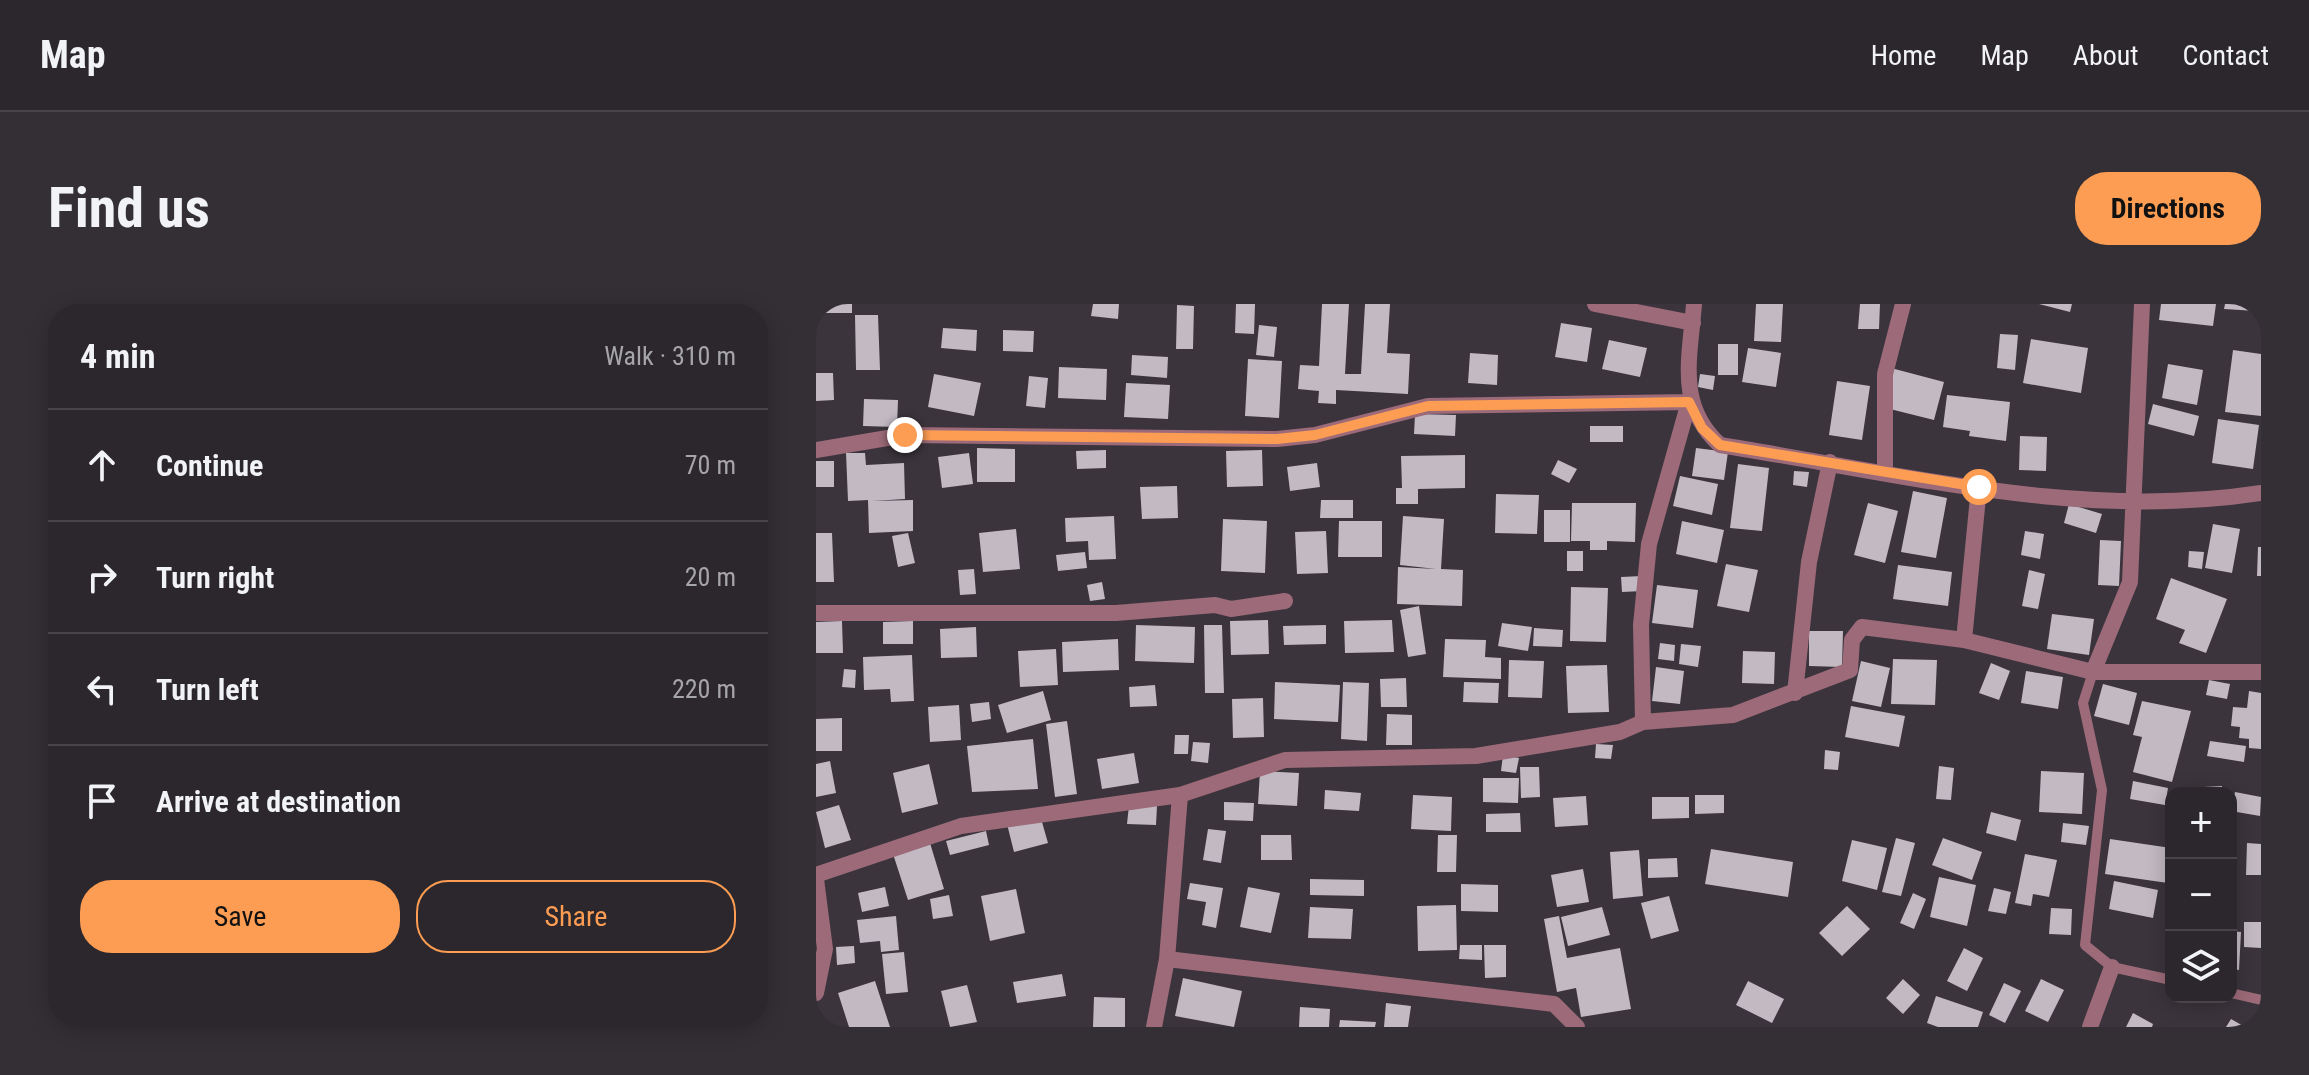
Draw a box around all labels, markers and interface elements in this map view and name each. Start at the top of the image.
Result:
text: Map [40,33,106,77]
text: Home [1871,39,1936,72]
text: Map [1980,39,2029,72]
text: About [2073,39,2139,72]
text: Contact [2183,39,2269,72]
button: Directions [2075,172,2261,245]
text: Find us [48,175,210,241]
text: 4 min [80,336,156,376]
text: Walk · 310 m [604,341,736,371]
route end [887,417,923,453]
icon: ahead [80,443,124,487]
text: Continue [156,448,263,483]
text: 70 m [685,450,736,480]
route start [1961,469,1997,505]
icon: right [80,555,124,599]
text: Turn right [156,560,274,595]
text: 20 m [685,562,736,592]
icon: left [80,667,124,711]
text: Turn left [156,672,259,707]
text: 220 m [672,674,736,704]
icon: arrive [80,779,124,823]
text: Arrive at destination [156,784,401,819]
map controls [2165,787,2237,1003]
button: + [2165,787,2237,859]
button: − [2165,859,2237,931]
button: Save [80,880,400,953]
button: Share [416,880,736,953]
button: layers [2165,931,2237,1003]

